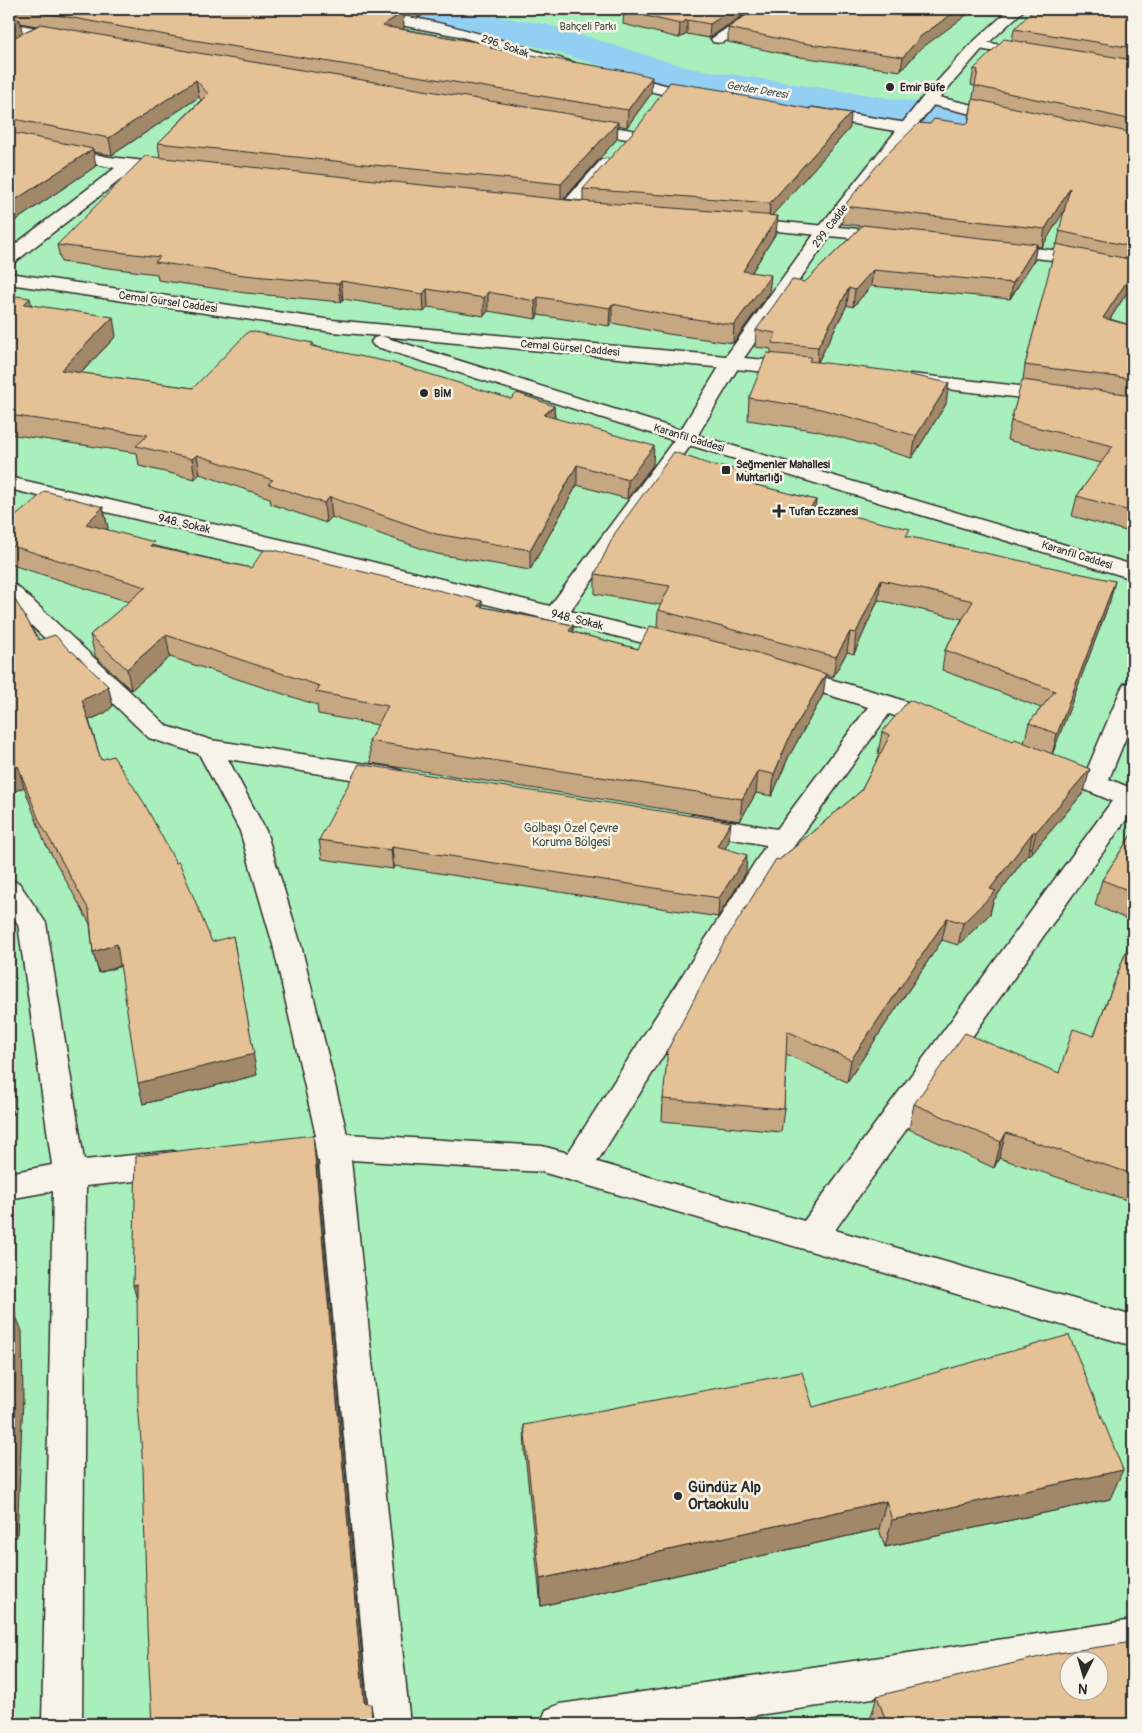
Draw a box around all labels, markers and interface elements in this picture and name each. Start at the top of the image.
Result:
park label: Bahçeli Parkı [560,20,616,33]
street label: 296. Sokak [479,32,531,60]
water label: Gerder Deresi [725,79,791,102]
marker: Emir Büfe [884,81,896,93]
place label: Emir Büfe [900,81,945,94]
street label: 299. Cadde [810,201,851,250]
street label: Cemal Gürsel Caddesi [118,289,218,315]
street label: Cemal Gürsel Caddesi [520,337,620,359]
place label: BİM [434,386,451,400]
marker: BİM [418,387,430,399]
street label: Karanfil Caddesi [652,421,726,455]
place label: Seğmenler Mahallesi Muhtarlığı [736,458,830,484]
marker: Seğmenler Mahallesi Muhtarlığı [720,464,732,476]
marker: Tufan Eczanesi [773,505,785,517]
place label: Tufan Eczanesi [788,505,858,518]
street label: 948. Sokak [156,511,212,537]
street label: Karanfil Caddesi [1040,538,1114,572]
street label: 948. Sokak [549,606,605,634]
park label: Gölbaşı Özel Çevre Koruma Bölgesi [524,820,618,850]
place label: Gündüz Alp Ortaokulu [688,1478,761,1514]
marker: Gündüz Alp Ortaokulu [672,1490,684,1502]
north arrow [1060,1650,1110,1700]
text: N [1077,1680,1088,1697]

